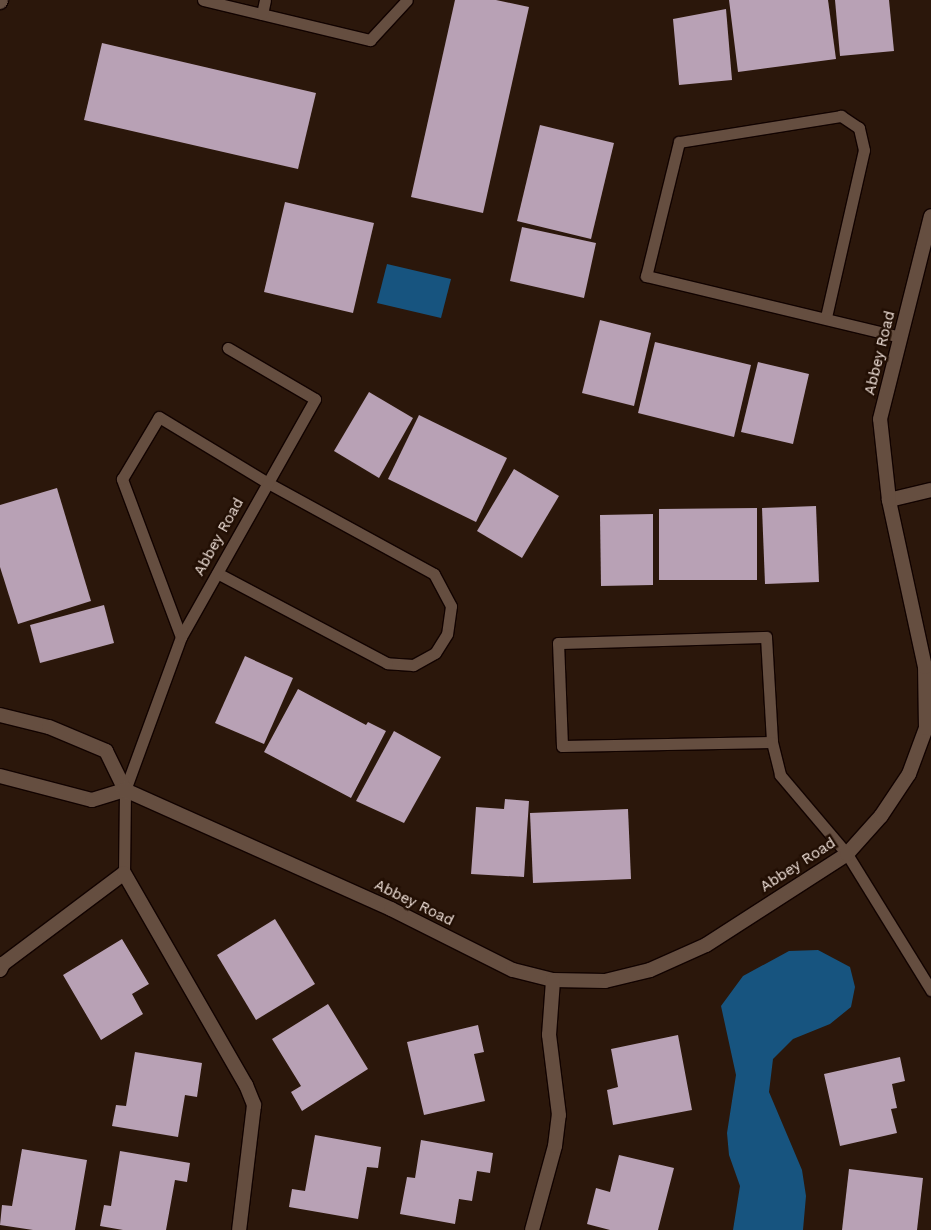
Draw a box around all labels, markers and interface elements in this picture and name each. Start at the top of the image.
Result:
street label: Abbey Road [861,309,899,397]
street label: Abbey Road [190,495,248,579]
street label: Abbey Road [757,834,839,896]
street label: Abbey Road [371,876,457,930]

